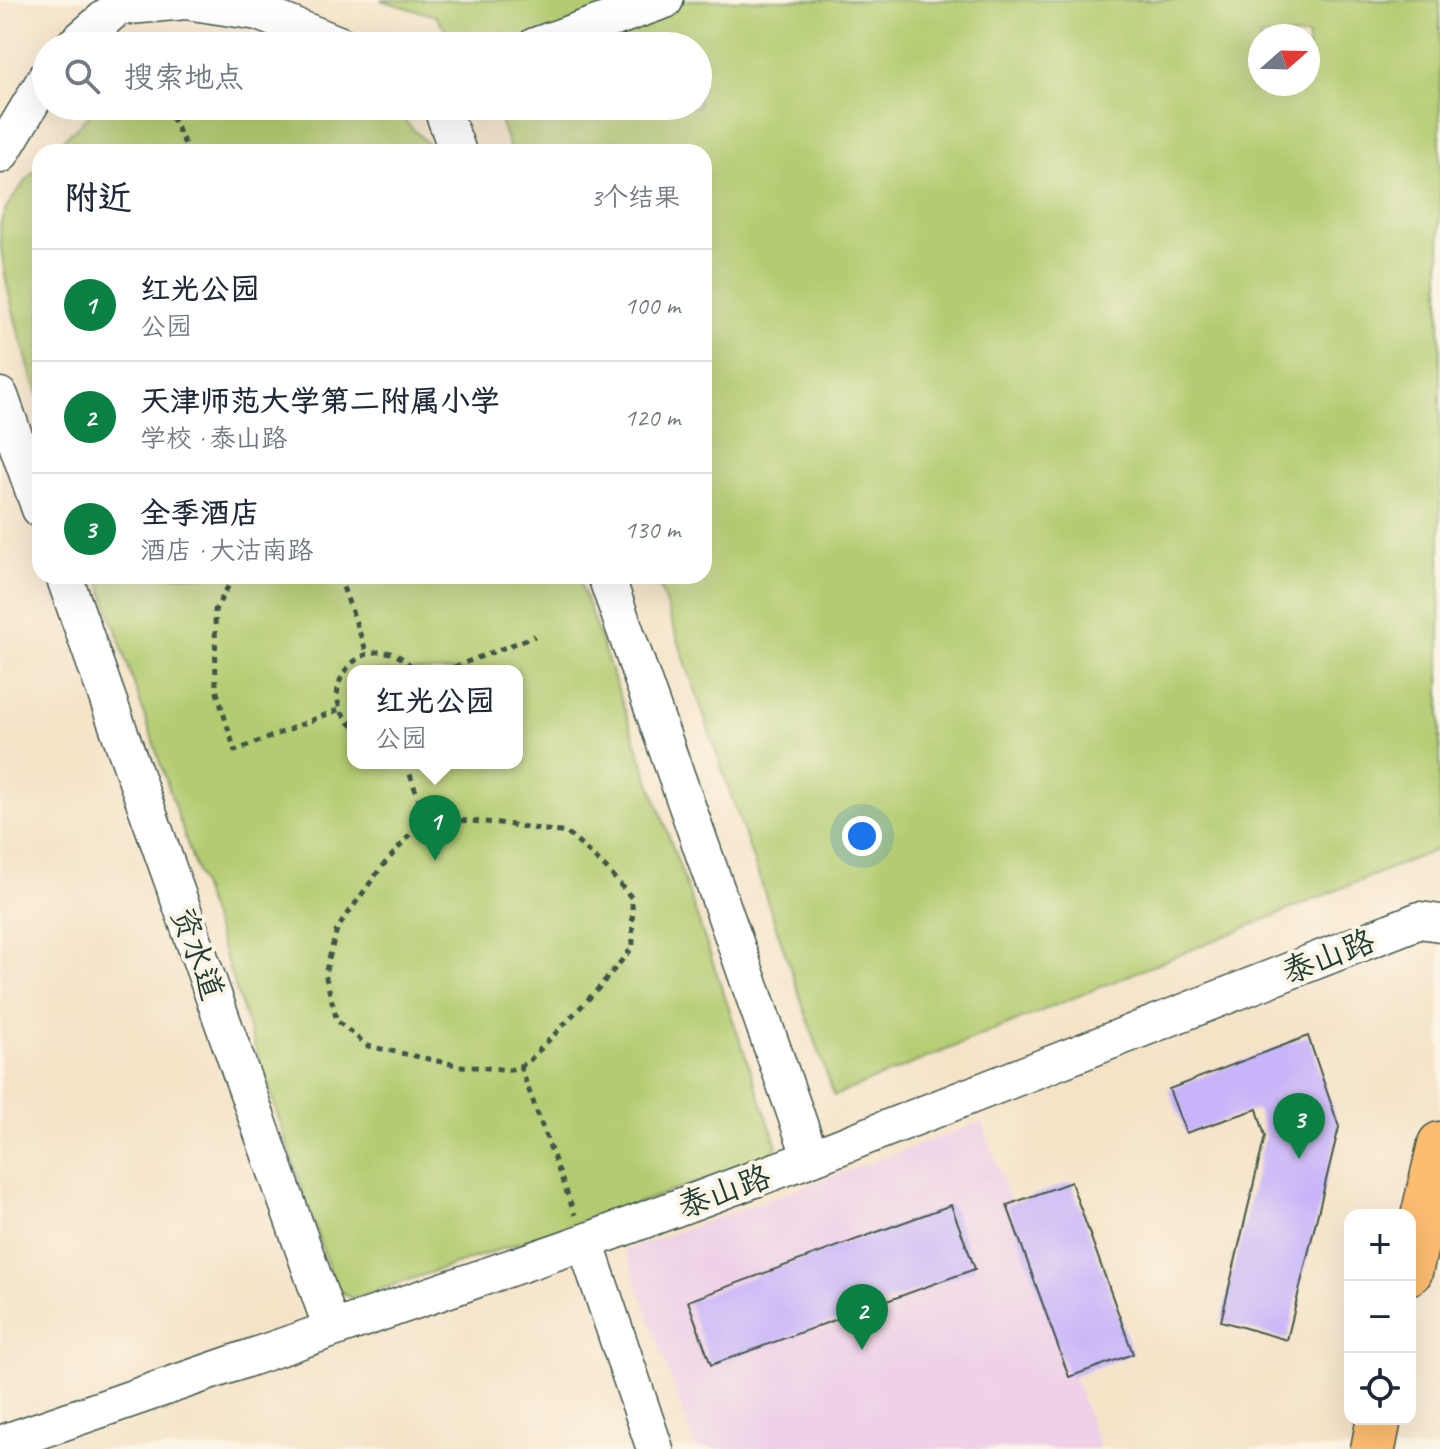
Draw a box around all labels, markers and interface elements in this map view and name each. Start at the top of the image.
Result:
north arrow [1248,24,1320,96]
search box [32,32,712,120]
icon: search [60,54,104,98]
text: 搜索地点 [124,58,244,96]
text: 附近 [64,176,132,219]
text: 3个结果 [590,181,680,214]
text: 红光公园 [140,270,260,308]
text: 1 [84,289,96,322]
text: 100 m [624,289,680,322]
text: 公园 [140,310,192,343]
text: 天津师范大学第二附属小学 [140,382,500,420]
text: 2 [84,401,96,434]
text: 120 m [624,401,680,434]
text: 学校 · 泰山路 [140,422,287,455]
text: 全季酒店 [140,494,260,532]
text: 3 [84,513,96,546]
text: 130 m [624,513,680,546]
text: 酒店 · 大沽南路 [140,534,313,567]
popup [347,665,523,769]
text: 红光公园 [375,682,495,720]
text: 公园 [375,722,427,755]
pin: 1 [409,795,461,861]
your location [842,816,882,856]
street label: 资水道 [162,901,233,1005]
street label: 泰山路 [1276,920,1380,993]
pin: 3 [1273,1093,1325,1159]
street label: 泰山路 [672,1156,776,1227]
map controls [1344,1209,1416,1425]
button: + [1344,1209,1416,1281]
button: − [1344,1281,1416,1353]
pin: 2 [836,1284,888,1350]
button: locate [1344,1353,1416,1425]

